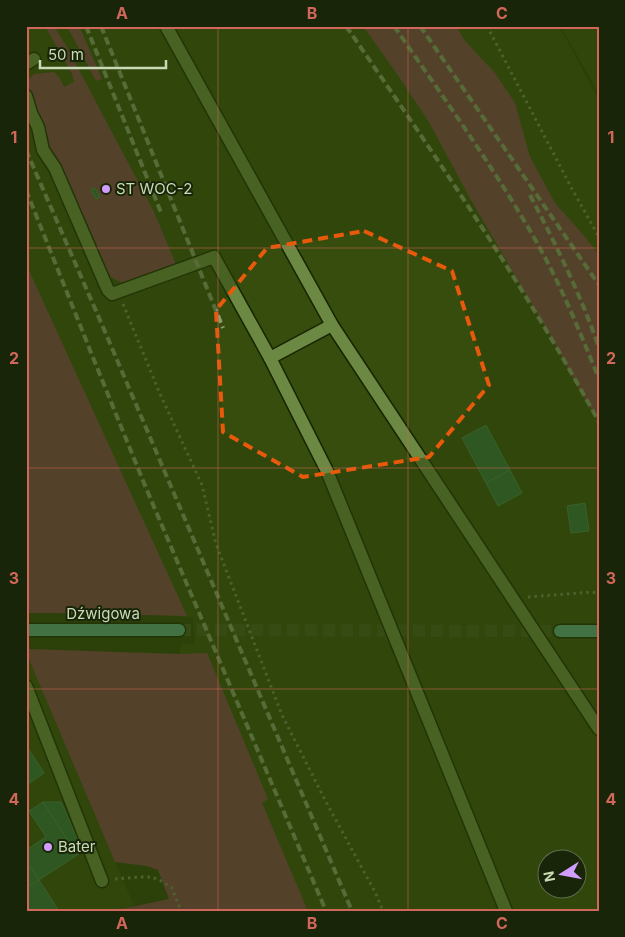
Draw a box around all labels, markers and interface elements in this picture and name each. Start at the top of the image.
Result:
text: A [116,3,128,23]
text: B [307,3,317,23]
text: C [496,3,508,23]
scale bar [40,38,166,70]
text: 50 m [48,45,84,64]
text: 1 [11,127,17,147]
text: 1 [608,127,614,147]
place label: ST WOC-2 [116,179,192,198]
marker: ST WOC-2 [100,183,112,195]
text: 2 [9,348,19,368]
text: 2 [606,348,616,368]
text: 3 [9,568,19,588]
text: 3 [606,568,616,588]
street label: Dźwigowa [66,604,140,623]
text: 4 [9,789,20,809]
text: 4 [606,789,617,809]
place label: Bater [58,837,96,856]
marker: Bater [42,841,54,853]
north arrow [538,850,588,900]
text: N [539,870,558,883]
text: A [116,913,128,933]
text: B [307,913,317,933]
text: C [496,913,508,933]

